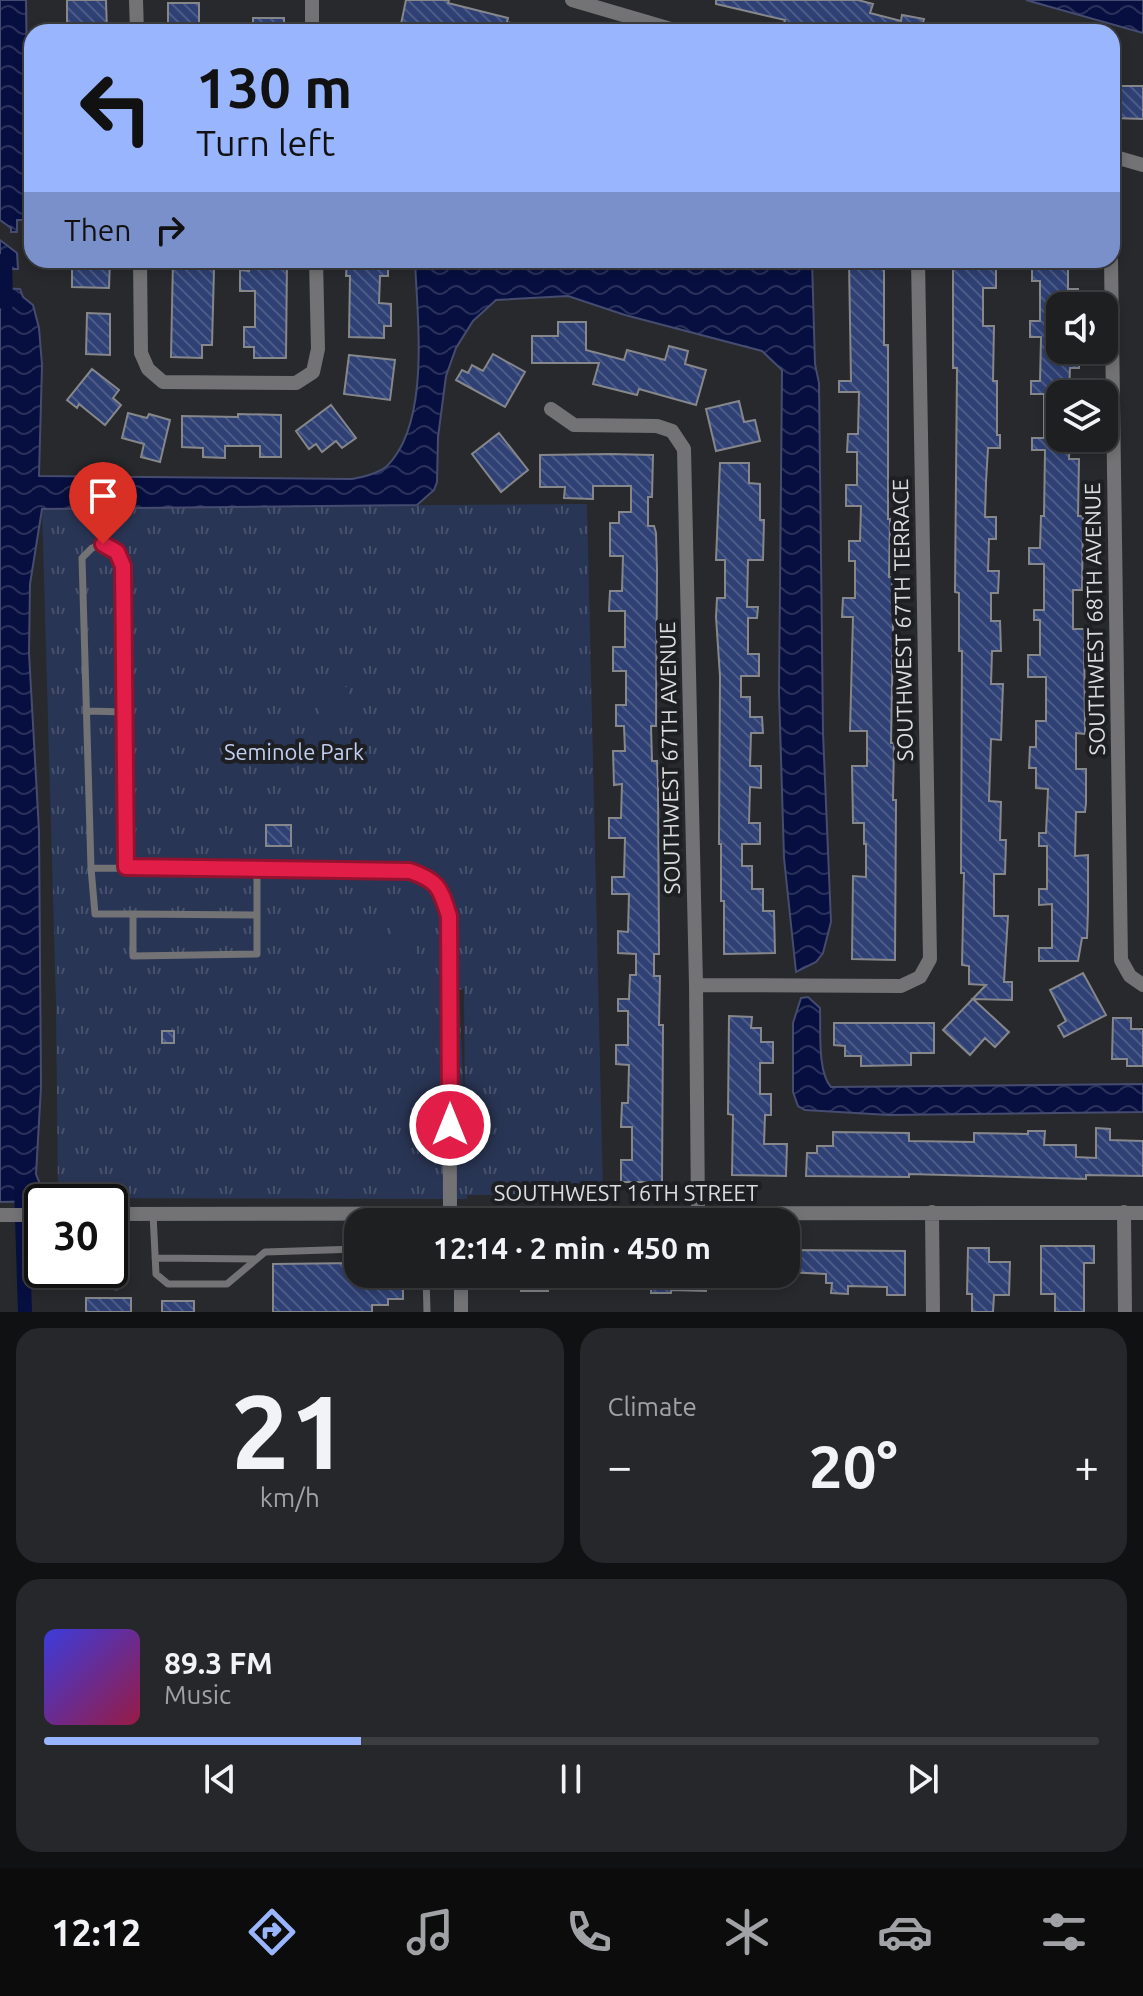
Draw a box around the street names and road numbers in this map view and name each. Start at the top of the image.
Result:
street label: SOUTHWEST 67TH TERRACE [887,479,917,761]
street label: SOUTHWEST 68TH AVENUE [1079,483,1109,755]
street label: SOUTHWEST 67TH AVENUE [654,622,684,894]
street label: SOUTHWEST 16TH STREET [494,1180,758,1205]

